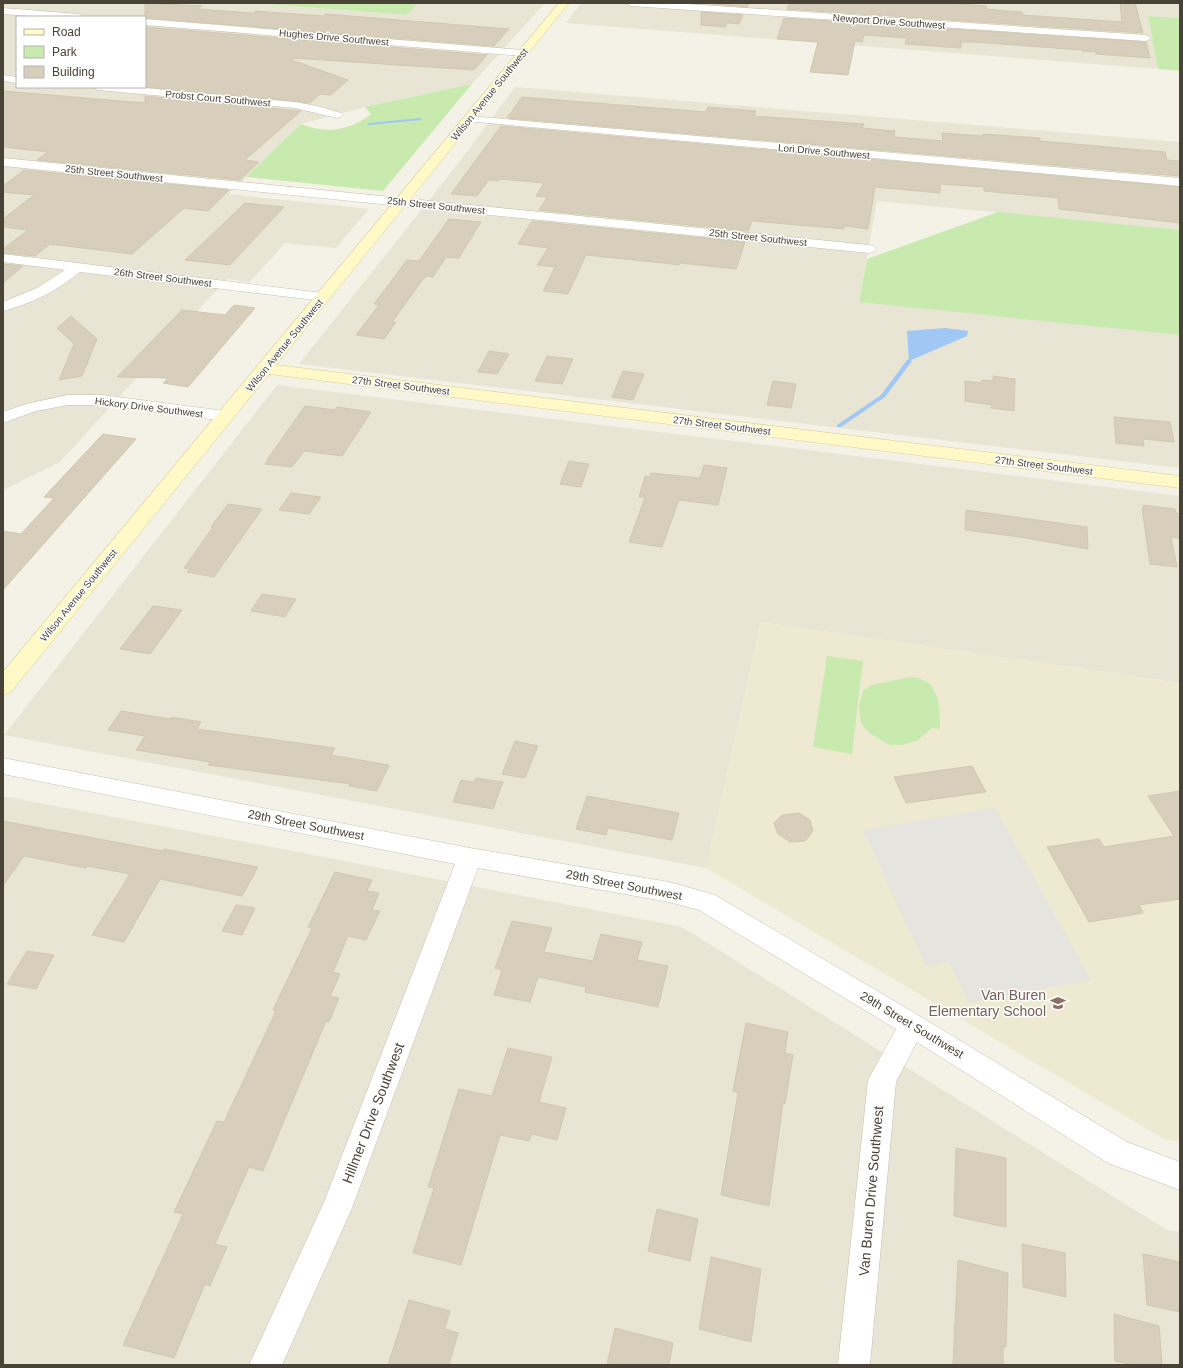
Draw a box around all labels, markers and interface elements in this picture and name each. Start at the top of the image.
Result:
street label: Newport Drive Southwest [832,12,946,31]
legend [16,16,146,88]
text: Road [52,25,81,39]
street label: Hughes Drive Southwest [279,27,389,48]
text: Park [52,45,78,59]
street label: Wilson Avenue Southwest [449,46,530,143]
text: Building [52,65,95,79]
street label: Probst Court Southwest [165,88,271,109]
street label: Lori Drive Southwest [778,142,871,161]
street label: 25th Street Southwest [64,163,164,184]
street label: 25th Street Southwest [386,195,486,216]
street label: 25th Street Southwest [708,227,808,248]
street label: 26th Street Southwest [113,266,213,289]
street label: Wilson Avenue Southwest [244,297,325,394]
street label: 27th Street Southwest [351,374,451,397]
street label: Hickory Drive Southwest [94,395,204,420]
street label: 27th Street Southwest [672,414,772,437]
street label: 27th Street Southwest [994,454,1094,477]
street label: Wilson Avenue Southwest [38,547,119,644]
street label: 29th Street Southwest [247,807,366,843]
street label: 29th Street Southwest [565,867,684,903]
place label: Van Buren Elementary School [928,987,1046,1019]
street label: 29th Street Southwest [858,989,967,1062]
school or university icon: Van Buren Elementary School [1049,994,1067,1012]
street label: Hillmer Drive Southwest [339,1040,407,1186]
street label: Van Buren Drive Southwest [856,1105,886,1277]

